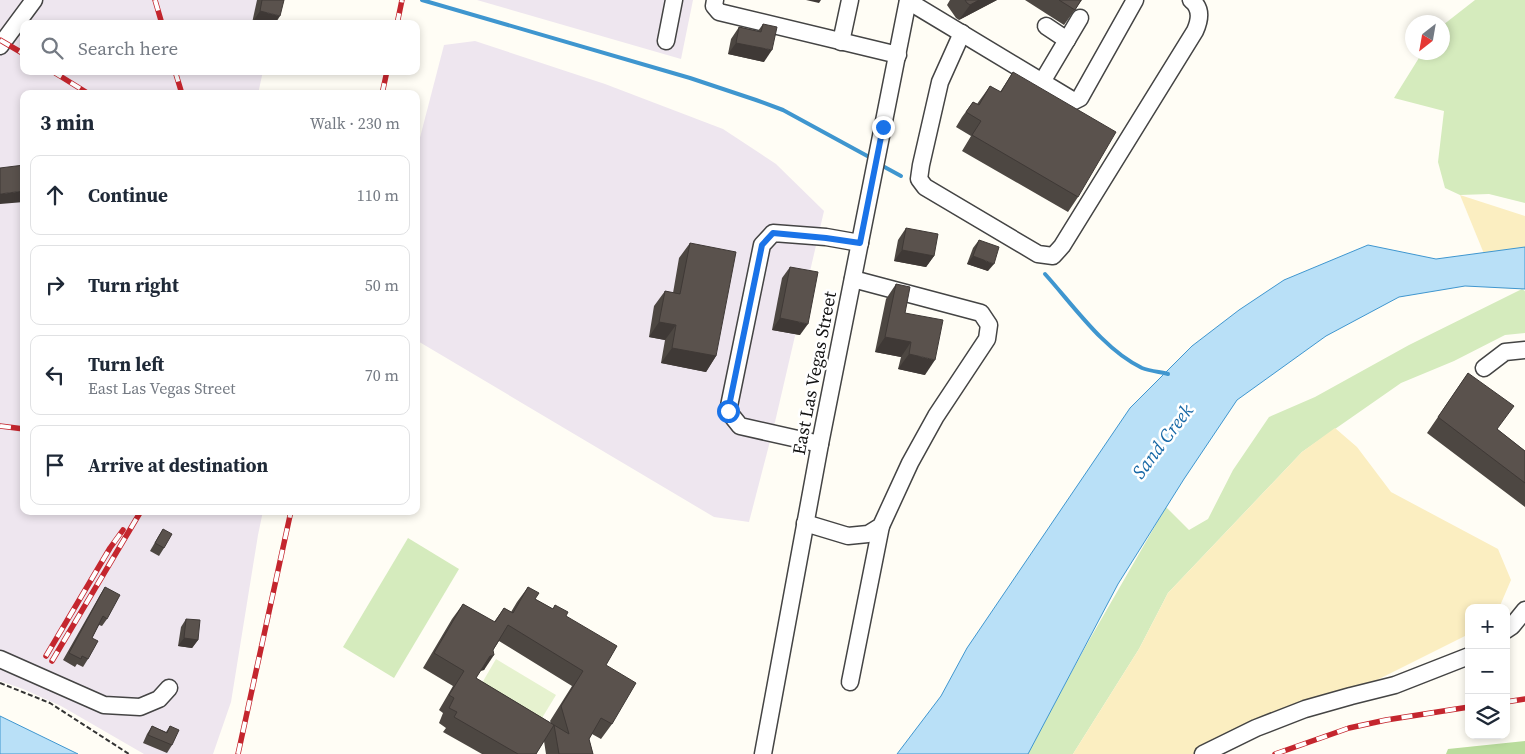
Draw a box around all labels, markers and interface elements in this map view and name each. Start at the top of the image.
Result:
north arrow [1405,15,1450,60]
search box [20,20,420,75]
icon: search [38,34,66,62]
text: Search here [78,35,178,61]
text: 3 min [40,108,95,137]
text: Walk · 230 m [310,112,400,134]
route end [872,116,895,139]
icon: ahead [41,181,69,209]
text: Continue [88,182,168,208]
text: 110 m [357,184,399,206]
icon: right [41,271,69,299]
text: Turn right [88,272,179,298]
text: 50 m [365,274,399,296]
street label: East Las Vegas Street [786,289,842,457]
text: Turn left [88,351,164,377]
icon: left [41,361,69,389]
text: 70 m [365,364,399,386]
text: East Las Vegas Street [88,377,236,399]
water label: Sand Creek [1125,398,1199,484]
route start [717,400,740,423]
icon: arrive [41,451,69,479]
text: Arrive at destination [88,452,268,478]
map controls [1465,604,1510,739]
button: + [1465,604,1510,649]
button: − [1465,649,1510,694]
button: layers [1465,694,1510,739]

